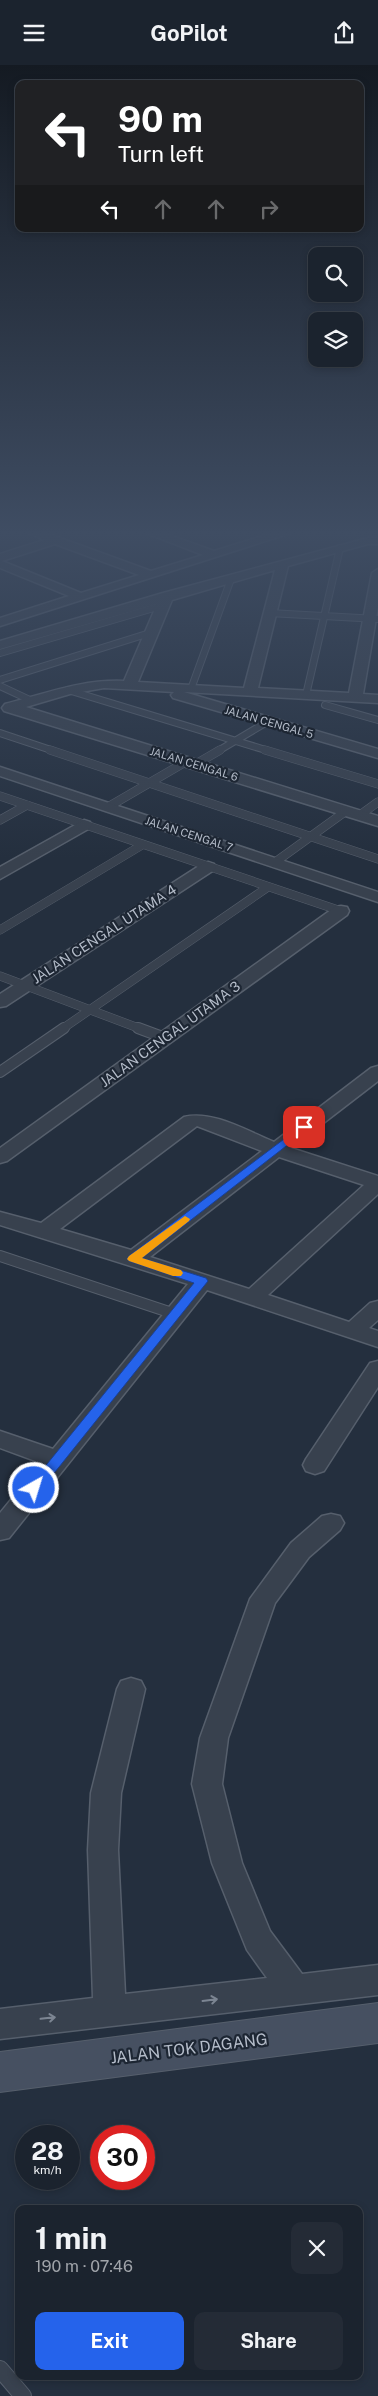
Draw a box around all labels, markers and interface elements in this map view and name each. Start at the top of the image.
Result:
icon: menu [20,19,48,47]
icon: share [330,19,358,47]
text: GoPilot [150,20,228,46]
text: 90 m [118,99,203,140]
icon: left [35,100,100,165]
text: Turn left [118,141,204,167]
icon: left [96,195,124,223]
icon: ahead [149,195,177,223]
icon: ahead [202,195,230,223]
icon: right [255,195,283,223]
map controls [308,247,363,367]
button: search [308,247,363,302]
button: layers [308,312,363,367]
street label: JALAN CENGAL 5 [223,704,315,740]
street label: JALAN CENGAL 6 [148,745,240,783]
street label: JALAN CENGAL 7 [144,814,235,854]
street label: JALAN CENGAL UTAMA 4 [29,881,179,987]
street label: JALAN CENGAL UTAMA 3 [97,978,243,1090]
pin [283,1106,325,1148]
icon: arrive [290,1113,318,1141]
position arrow [7,1461,59,1513]
one-way arrow [202,1995,218,2005]
one-way arrow [40,2013,56,2023]
street label: JALAN TOK DAGANG [109,2029,269,2068]
speed limit sign: 30 [90,2125,155,2190]
text: 28 [31,2136,64,2166]
text: km/h [33,2163,62,2177]
text: 1 min [35,2220,107,2256]
button: close [291,2222,343,2274]
text: 190 m · 07:46 [35,2257,133,2276]
button: Exit [35,2312,184,2370]
button: Share [194,2312,343,2370]

